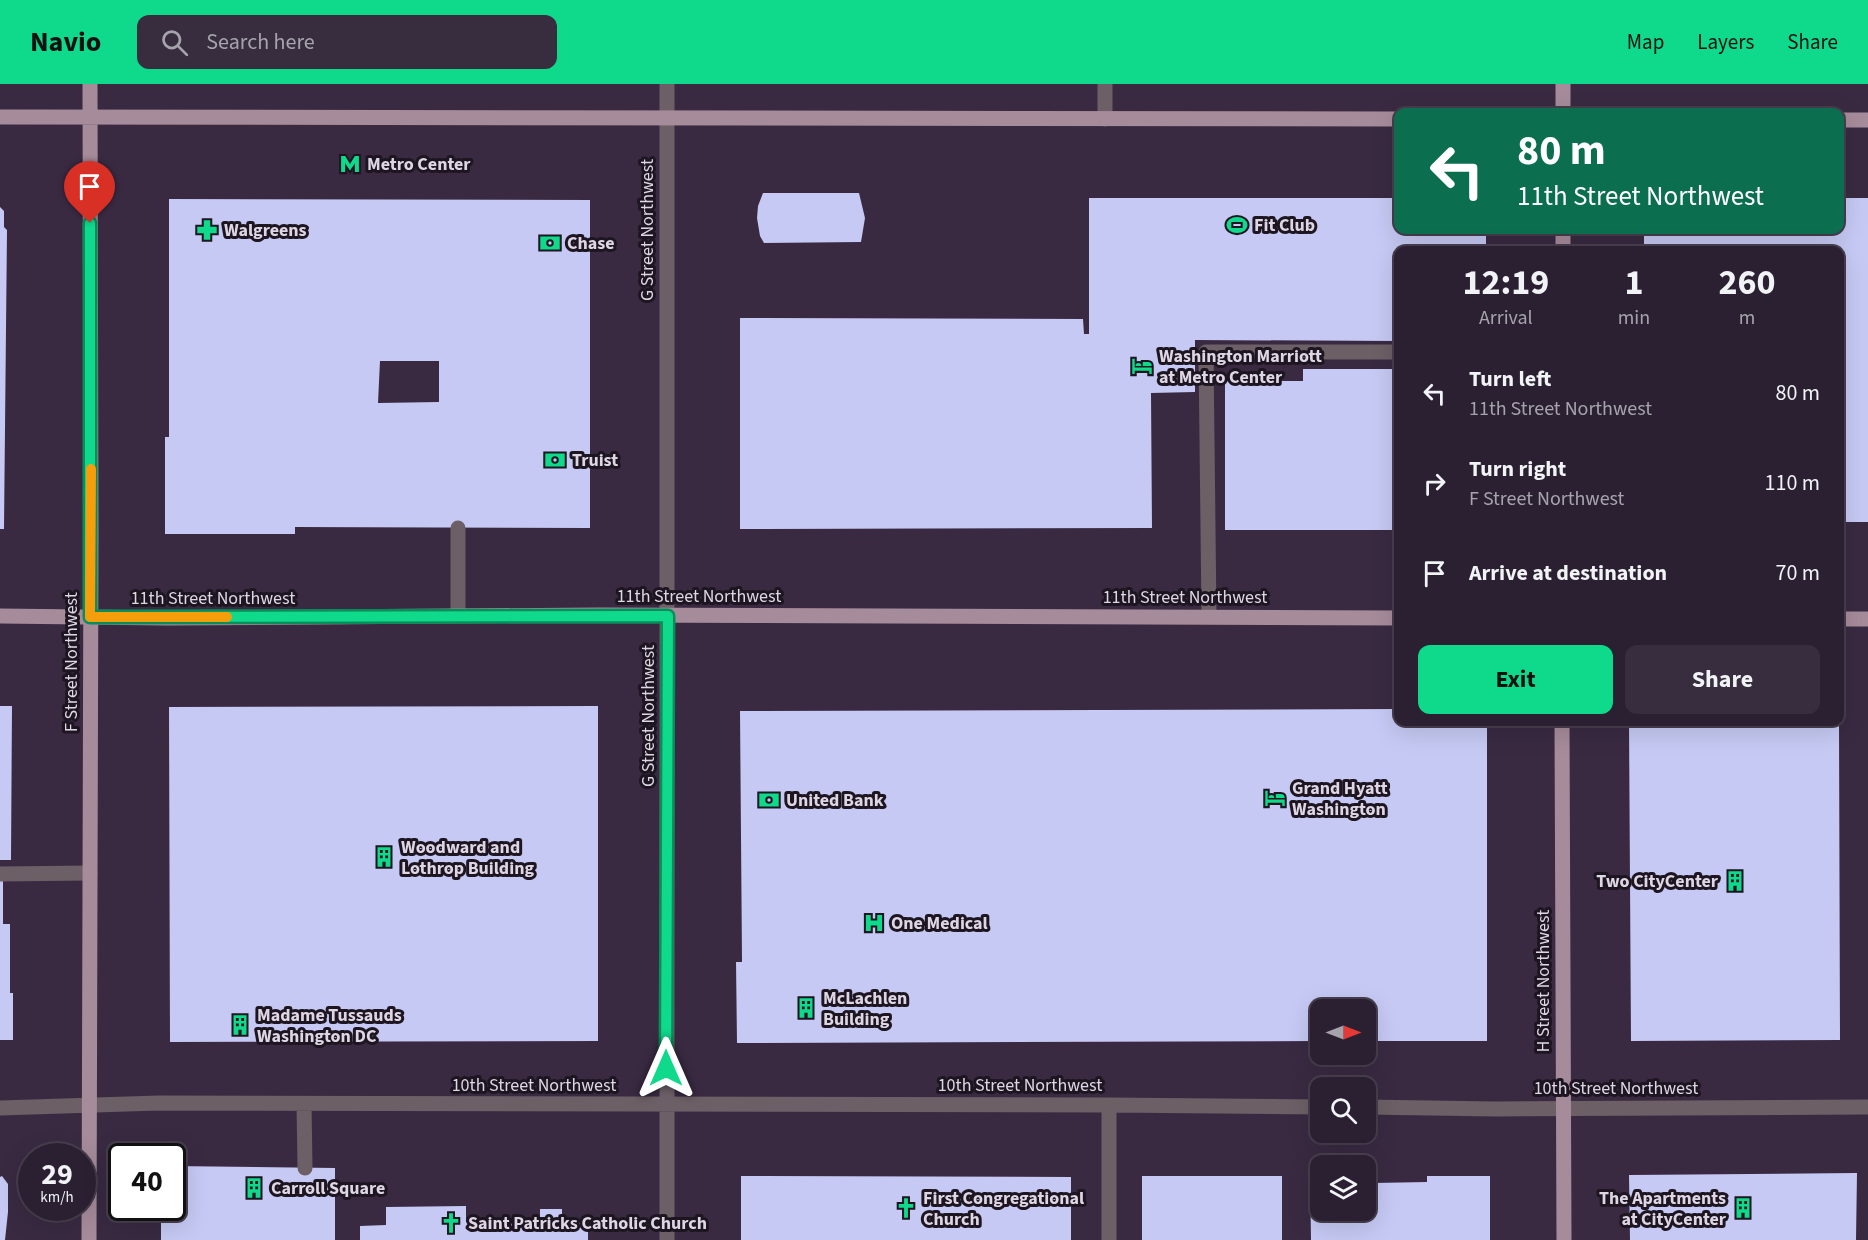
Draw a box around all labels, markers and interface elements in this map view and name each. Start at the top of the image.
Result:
search box [137,15,557,69]
text: Navio [30,22,101,62]
icon: search [158,26,191,59]
text: Search here [206,26,315,58]
text: Map [1627,27,1664,57]
text: Layers [1697,27,1754,57]
text: Share [1787,27,1838,57]
text: 80 m [1517,121,1606,181]
icon: left [1418,132,1496,210]
metro station icon: Metro Center [338,152,362,176]
place label: Metro Center [367,152,471,177]
street label: G Street Northwest [635,159,660,301]
pin [64,161,115,223]
icon: arrive [73,170,106,203]
text: 11th Street Northwest [1517,177,1764,216]
sports icon: Fit Club [1225,213,1249,237]
place label: Fit Club [1254,213,1315,238]
pharmacy icon: Walgreens [195,218,219,242]
place label: Walgreens [224,218,307,243]
bank icon: Chase [538,231,562,255]
place label: Chase [567,231,615,256]
text: 12:19 [1462,257,1549,308]
text: 1 [1624,257,1643,308]
text: 260 [1719,257,1776,308]
text: Arrival [1479,304,1533,332]
text: min [1618,304,1650,332]
text: m [1739,304,1755,332]
place label: Washington Marriott at Metro Center [1159,344,1322,390]
hotel icon: Washington Marriott at Metro Center [1130,354,1154,378]
text: Turn left [1469,363,1551,395]
icon: left [1418,377,1451,410]
text: 80 m [1775,377,1820,409]
text: 11th Street Northwest [1469,395,1652,423]
bank icon: Truist [543,448,567,472]
place label: Truist [572,448,618,473]
text: Turn right [1469,453,1566,485]
icon: right [1418,467,1451,500]
text: 110 m [1765,467,1820,499]
text: F Street Northwest [1469,485,1624,513]
icon: arrive [1418,557,1451,590]
text: Arrive at destination [1469,557,1667,589]
text: 70 m [1775,557,1820,589]
street label: 11th Street Northwest [617,584,781,609]
street label: 11th Street Northwest [1103,585,1267,610]
street label: 11th Street Northwest [131,586,295,611]
street label: F Street Northwest [59,592,84,732]
street label: G Street Northwest [636,645,661,787]
button: Exit [1418,645,1613,714]
button: Share [1625,645,1820,714]
place label: Grand Hyatt Washington [1292,776,1388,822]
hotel icon: Grand Hyatt Washington [1263,786,1287,810]
bank icon: United Bank [757,788,781,812]
place label: United Bank [786,788,884,813]
place label: Woodward and Lothrop Building [401,835,534,881]
building icon: Woodward and Lothrop Building [372,845,396,869]
place label: Two CityCenter [1596,869,1719,894]
building icon: Two CityCenter [1723,869,1747,893]
street label: H Street Northwest [1531,910,1556,1052]
hospital icon: One Medical [862,911,886,935]
place label: One Medical [891,911,988,936]
place label: McLachlen Building [823,986,907,1032]
building icon: McLachlen Building [794,996,818,1020]
north arrow [1310,999,1376,1065]
map controls [1310,999,1376,1221]
place label: Madame Tussauds Washington DC [257,1003,402,1049]
building icon: Madame Tussauds Washington DC [228,1013,252,1037]
position arrow [634,1036,698,1100]
street label: 10th Street Northwest [452,1073,616,1098]
street label: 10th Street Northwest [938,1073,1102,1098]
street label: 10th Street Northwest [1534,1076,1698,1101]
button: search [1310,1077,1376,1143]
speed limit sign: 40 [108,1143,186,1221]
text: 29 [41,1153,73,1196]
button: layers [1310,1155,1376,1221]
building icon: Carroll Square [242,1176,266,1200]
place label: Carroll Square [271,1176,385,1201]
place label: First Congregational Church [923,1186,1084,1232]
place label: The Apartments at CityCenter [1599,1186,1727,1232]
text: km/h [40,1187,74,1208]
church icon: First Congregational Church [894,1196,918,1220]
building icon: The Apartments at CityCenter [1731,1196,1755,1220]
church icon: Saint Patricks Catholic Church [439,1211,463,1235]
place label: Saint Patricks Catholic Church [468,1211,707,1236]

